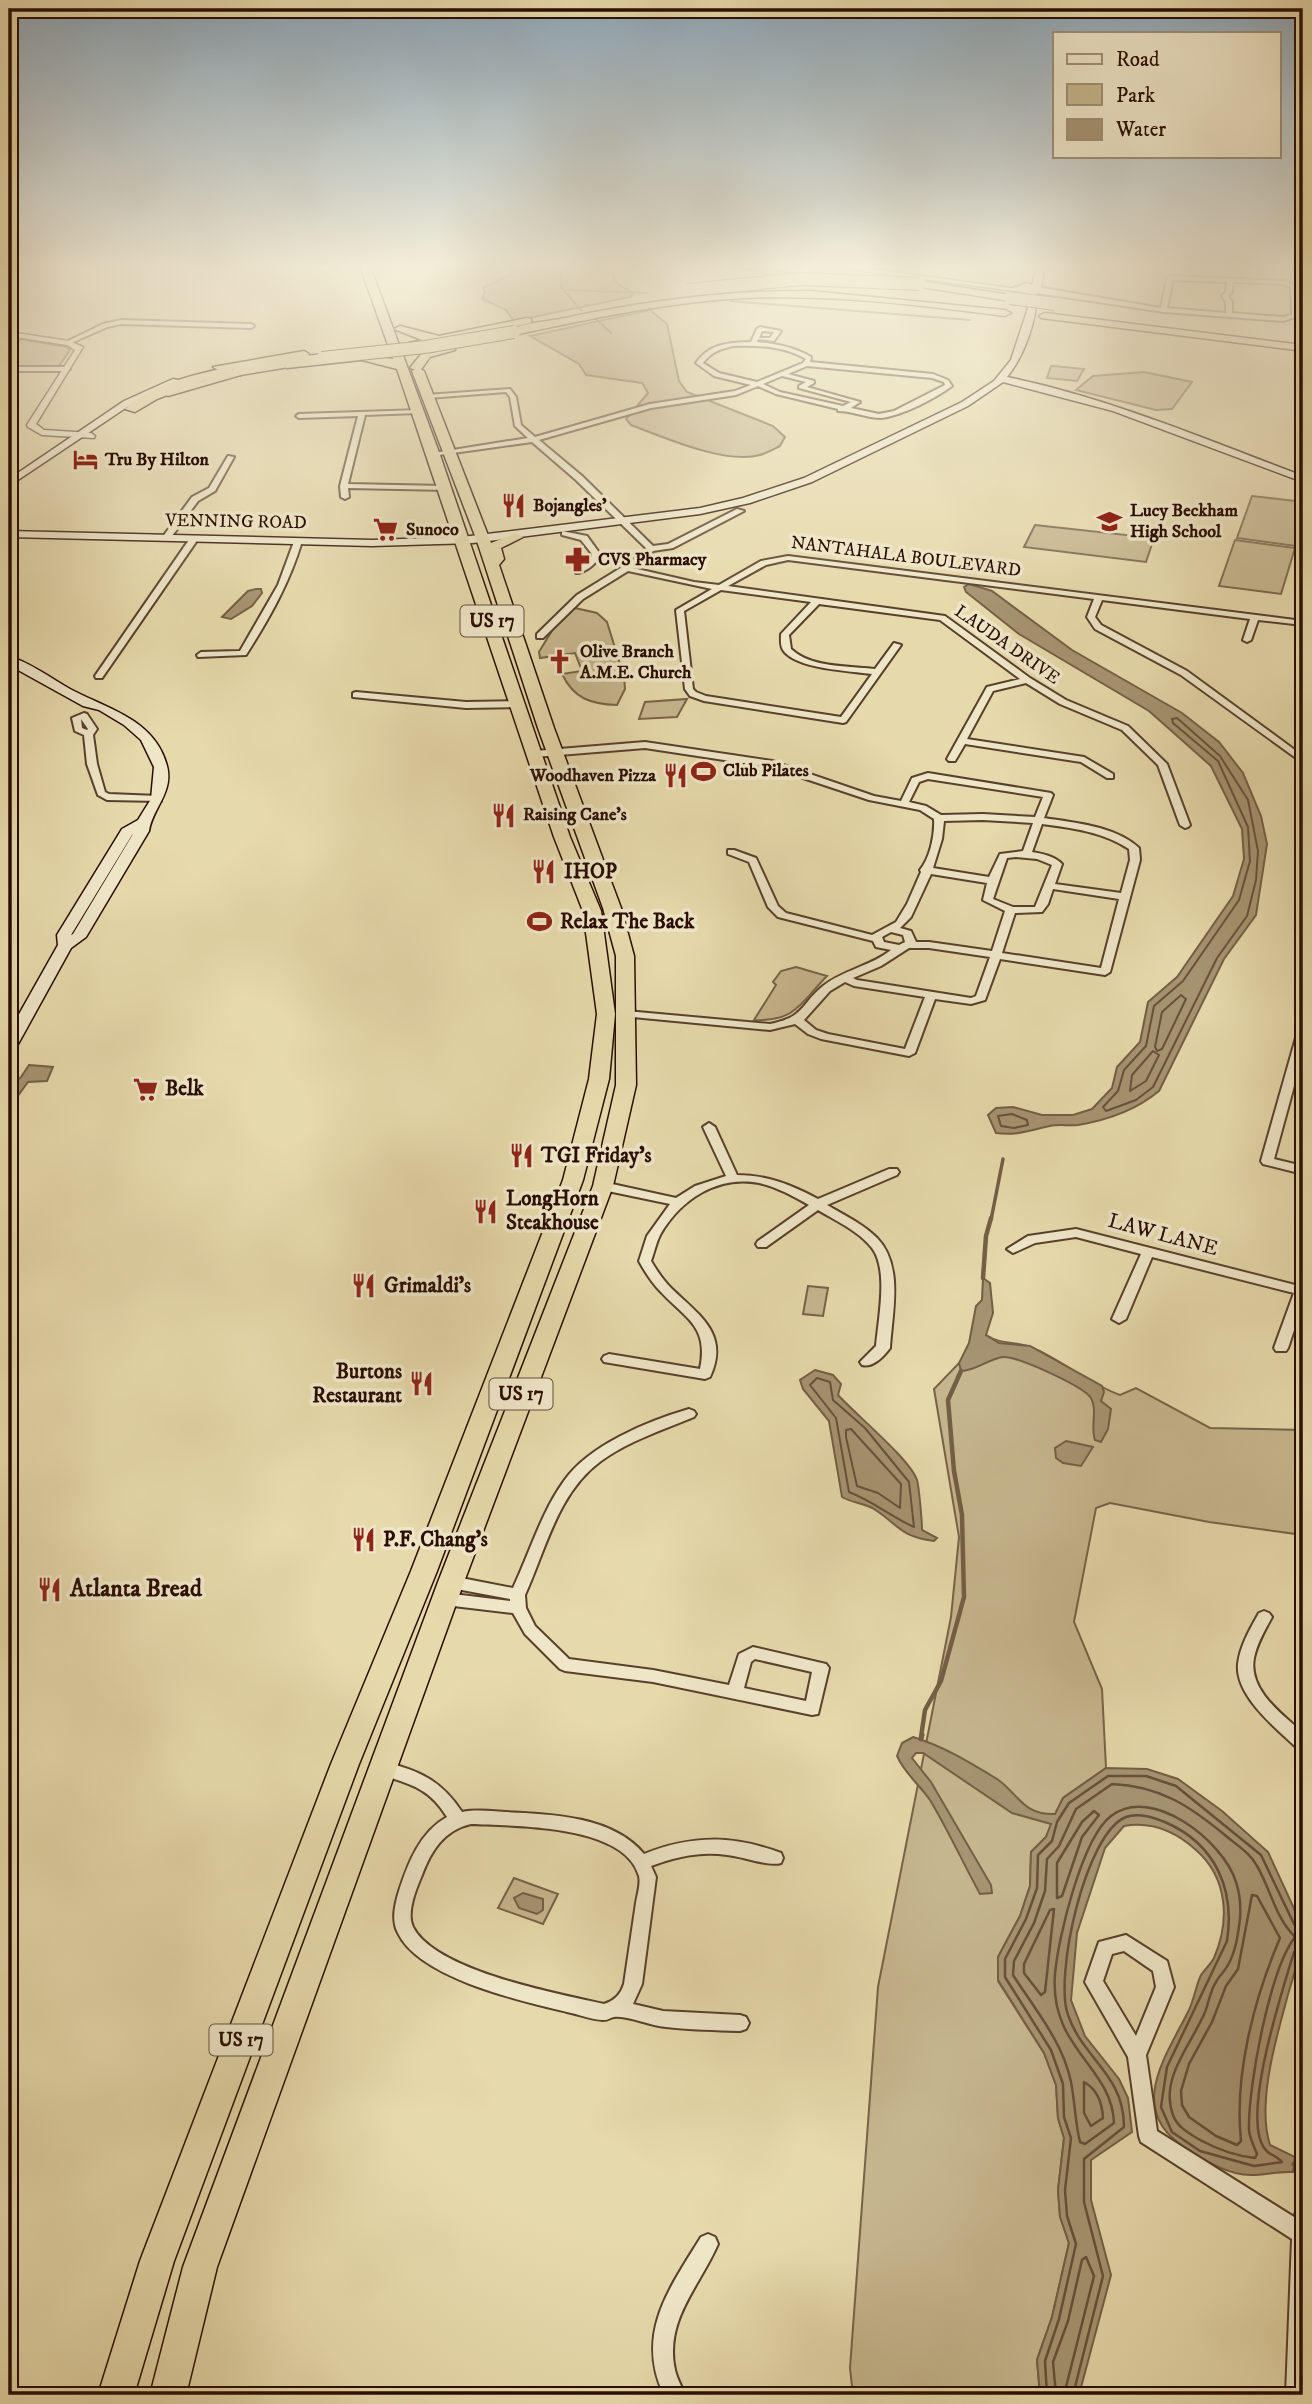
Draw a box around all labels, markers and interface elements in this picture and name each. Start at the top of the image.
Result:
legend [1053,32,1280,158]
text: Road [1116,47,1160,73]
text: Park [1116,83,1156,109]
text: Water [1115,117,1166,143]
hotel icon: Tru By Hilton [71,446,99,474]
place label: Tru By Hilton [104,449,209,471]
restaurant icon: Bojangles' [499,492,527,520]
place label: Bojangles' [533,495,607,517]
place label: Lucy Beckham High School [1130,500,1238,543]
school or university icon: Lucy Beckham High School [1096,507,1124,535]
street label: VENNING ROAD [164,510,307,534]
supermarket icon: Sunoco [372,516,400,544]
place label: Sunoco [406,519,459,541]
street label: NANTAHALA BOULEVARD [790,532,1022,582]
pharmacy icon: CVS Pharmacy [564,546,592,574]
place label: CVS Pharmacy [598,549,707,571]
street label: LAUDA DRIVE [950,601,1064,690]
road number: US 17 [461,606,524,636]
place label: Olive Branch A.M.E. Church [579,641,692,684]
church icon: Olive Branch A.M.E. Church [546,648,574,676]
sports icon: Club Pilates [689,757,717,785]
place label: Club Pilates [723,760,809,782]
restaurant icon: Woodhaven Pizza [662,762,690,790]
place label: Woodhaven Pizza [529,765,656,787]
restaurant icon: Raising Cane's [489,801,517,829]
place label: Raising Cane's [523,804,627,826]
restaurant icon: IHOP [530,858,558,886]
place label: IHOP [564,859,618,885]
sports icon: Relax The Back [526,908,554,936]
place label: Relax The Back [560,909,695,935]
supermarket icon: Belk [131,1075,159,1103]
place label: Belk [165,1076,204,1102]
restaurant icon: TGI Friday's [507,1142,535,1170]
place label: TGI Friday's [540,1143,651,1169]
place label: LongHorn Steakhouse [506,1186,600,1236]
restaurant icon: LongHorn Steakhouse [472,1197,500,1225]
street label: LAW LANE [1105,1208,1221,1262]
restaurant icon: Grimaldi's [350,1272,378,1300]
place label: Grimaldi's [384,1273,471,1299]
place label: Burtons Restaurant [312,1359,402,1409]
restaurant icon: Burtons Restaurant [408,1370,436,1398]
road number: US 17 [490,1378,552,1410]
restaurant icon: P.F. Chang's [349,1526,377,1554]
place label: P.F. Chang's [383,1527,488,1553]
place label: Atlanta Bread [69,1574,203,1604]
restaurant icon: Atlanta Bread [36,1575,64,1603]
road number: US 17 [210,2024,272,2056]

